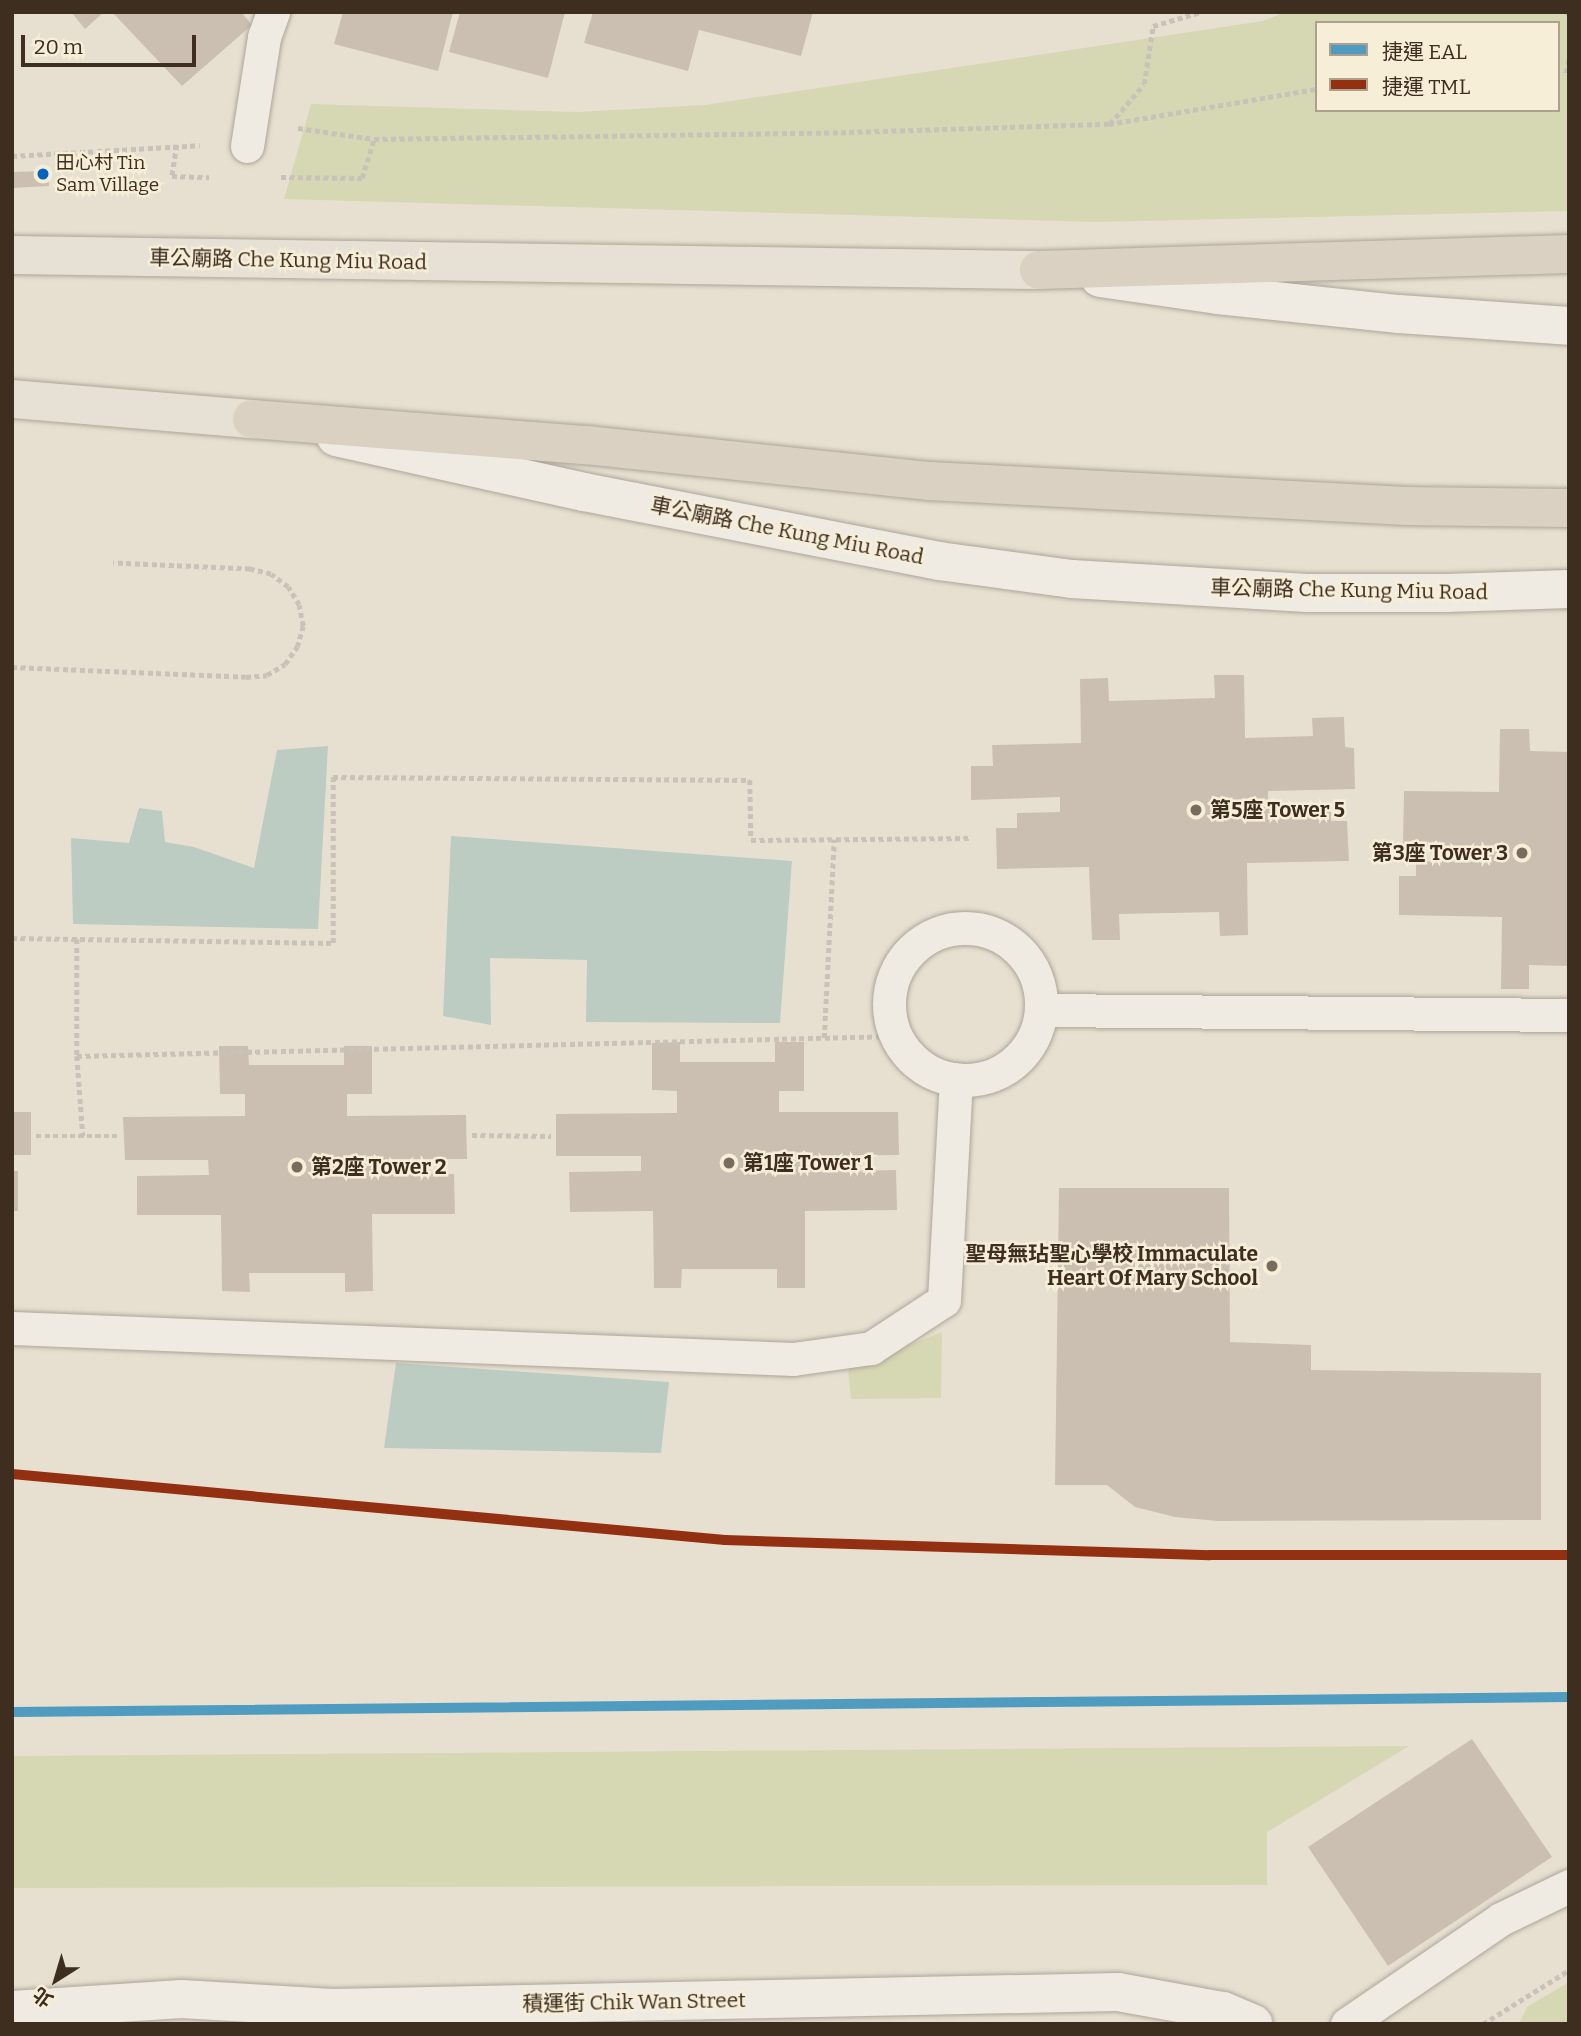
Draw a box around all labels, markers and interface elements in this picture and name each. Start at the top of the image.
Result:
scale bar [24,21,200,65]
legend [1315,21,1560,112]
text: 20 m [34,34,83,60]
text: 捷運 EAL [1382,39,1467,65]
text: 捷運 TML [1382,74,1470,100]
place label: 田心村 Tin Sam Village [56,152,159,196]
marker: 田心村 Tin Sam Village [36,167,50,181]
street label: 車公廟路 Che Kung Miu Road [149,245,427,275]
street label: 車公廟路 Che Kung Miu Road [648,492,926,570]
street label: 車公廟路 Che Kung Miu Road [1210,575,1488,605]
place label: 第5座 Tower 5 [1210,797,1345,823]
marker: 第5座 Tower 5 [1188,802,1204,818]
place label: 第3座 Tower 3 [1372,840,1508,866]
marker: 第3座 Tower 3 [1514,845,1530,861]
place label: 第1座 Tower 1 [743,1150,873,1176]
place label: 第2座 Tower 2 [311,1154,447,1180]
marker: 第1座 Tower 1 [721,1155,737,1171]
marker: 第2座 Tower 2 [289,1159,305,1175]
place label: 聖母無玷聖心學校 Immaculate Heart Of Mary School [965,1241,1258,1291]
marker: 聖母無玷聖心學校 Immaculate Heart Of Mary School [1264,1258,1280,1274]
north arrow [21,1945,91,2015]
text: 北 [29,1982,58,2012]
street label: 積運街 Chik Wan Street [522,1987,746,2017]

